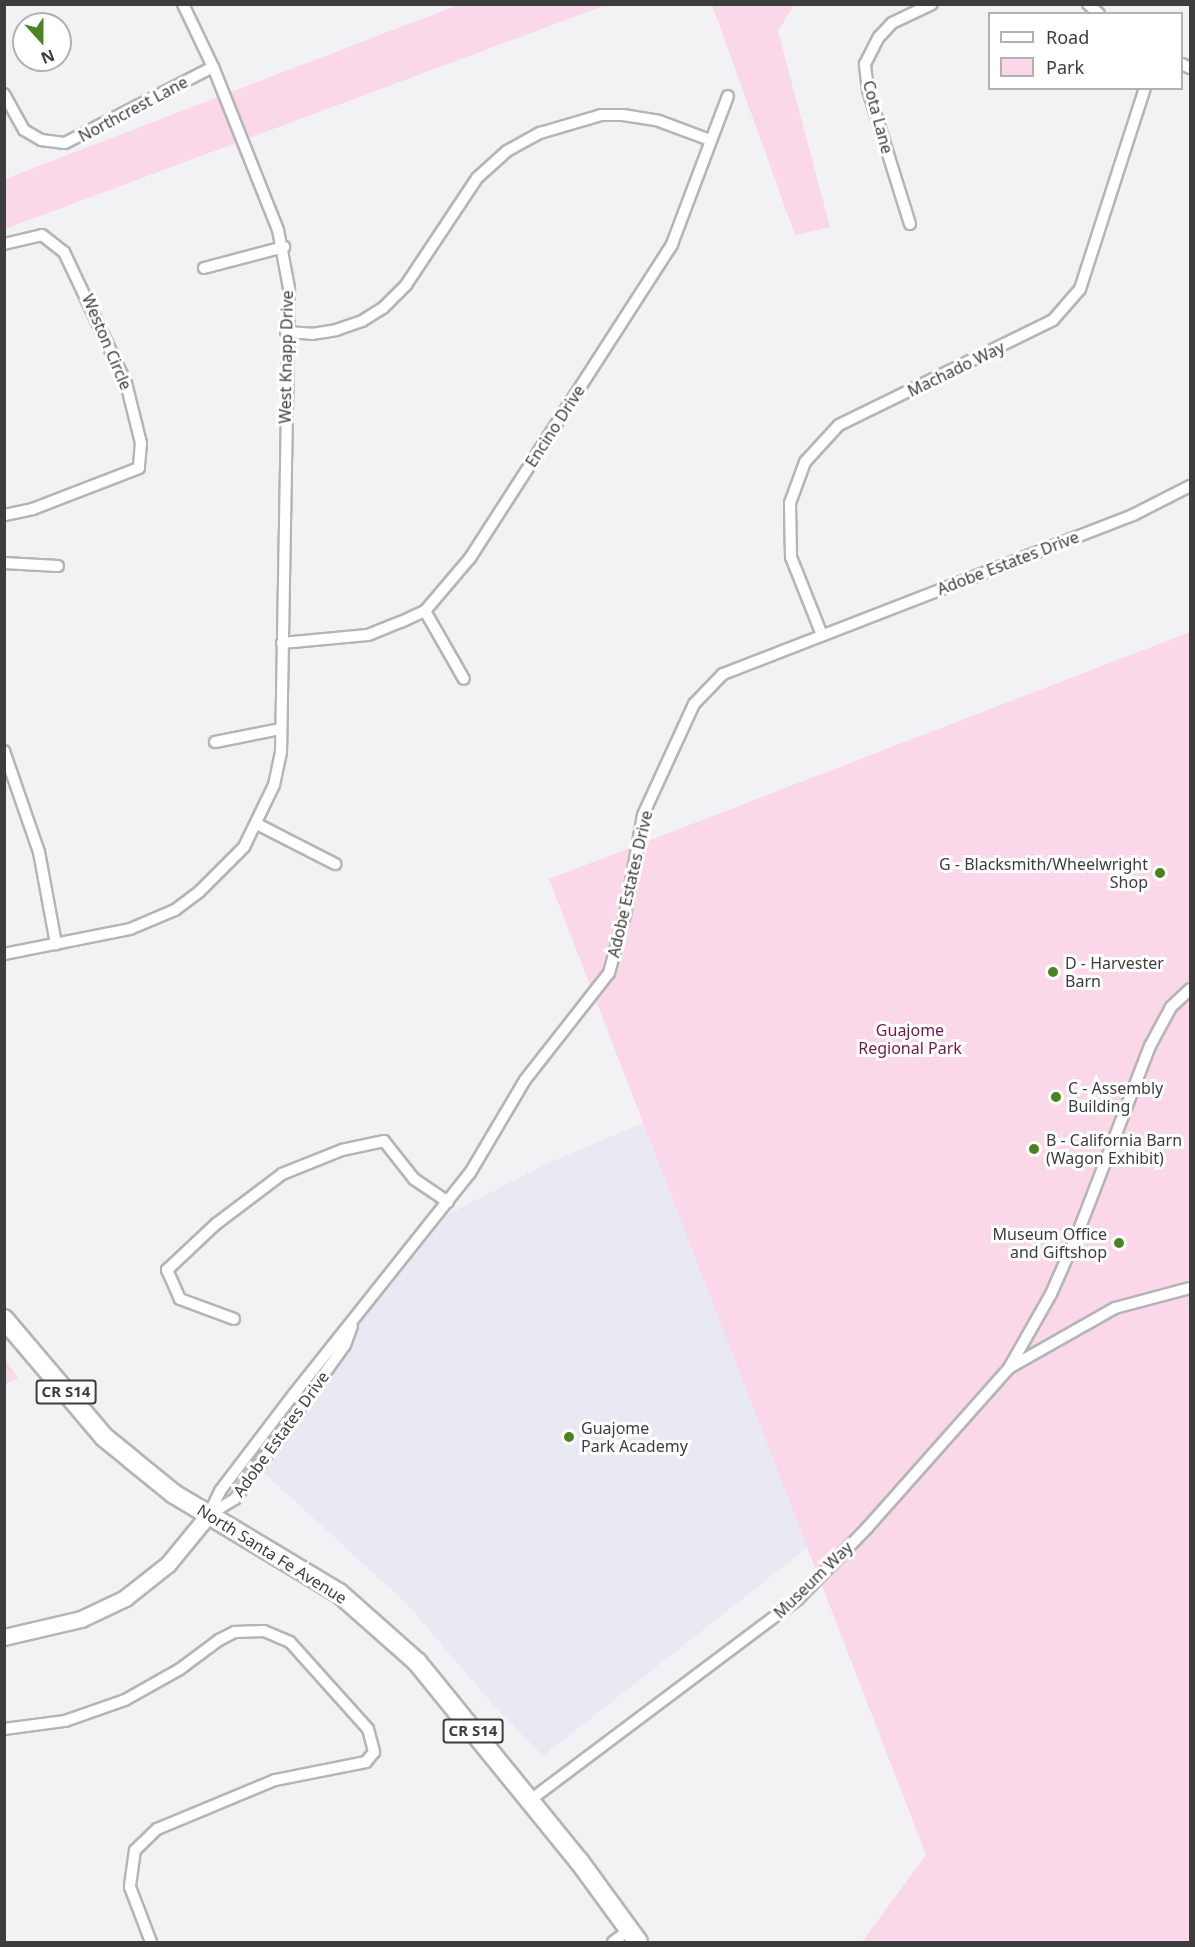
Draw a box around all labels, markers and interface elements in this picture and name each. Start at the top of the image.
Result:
north arrow [12,12,72,72]
legend [988,12,1183,90]
text: Road [1046,25,1089,49]
text: N [38,44,58,70]
text: Park [1046,55,1084,79]
street label: Northcrest Lane [75,72,191,146]
street label: Cota Lane [859,78,897,156]
street label: West Knapp Drive [275,290,297,424]
street label: Weston Circle [78,291,136,393]
street label: Machado Way [904,337,1008,401]
street label: Encino Drive [521,381,589,471]
street label: Adobe Estates Drive [934,527,1082,599]
street label: Adobe Estates Drive [604,809,656,959]
place label: G - Blacksmith/Wheelwright Shop [939,854,1148,892]
marker: G - Blacksmith/Wheelwright Shop [1153,866,1167,880]
place label: D - Harvester Barn [1065,953,1164,991]
marker: D - Harvester Barn [1046,965,1060,979]
park label: Guajome Regional Park [858,1020,962,1058]
place label: C - Assembly Building [1068,1078,1163,1116]
marker: C - Assembly Building [1049,1090,1063,1104]
place label: B - California Barn (Wagon Exhibit) [1046,1130,1182,1168]
marker: B - California Barn (Wagon Exhibit) [1027,1142,1041,1156]
place label: Museum Office and Giftshop [993,1224,1107,1262]
marker: Museum Office and Giftshop [1112,1236,1126,1250]
street label: Adobe Estates Drive [229,1368,333,1500]
road number: CR S14 [34,1380,98,1404]
place label: Guajome Park Academy [581,1418,688,1456]
marker: Guajome Park Academy [562,1430,576,1444]
street label: North Santa Fe Avenue [194,1500,350,1608]
street label: Museum Way [770,1538,856,1622]
road number: CR S14 [442,1719,504,1743]

